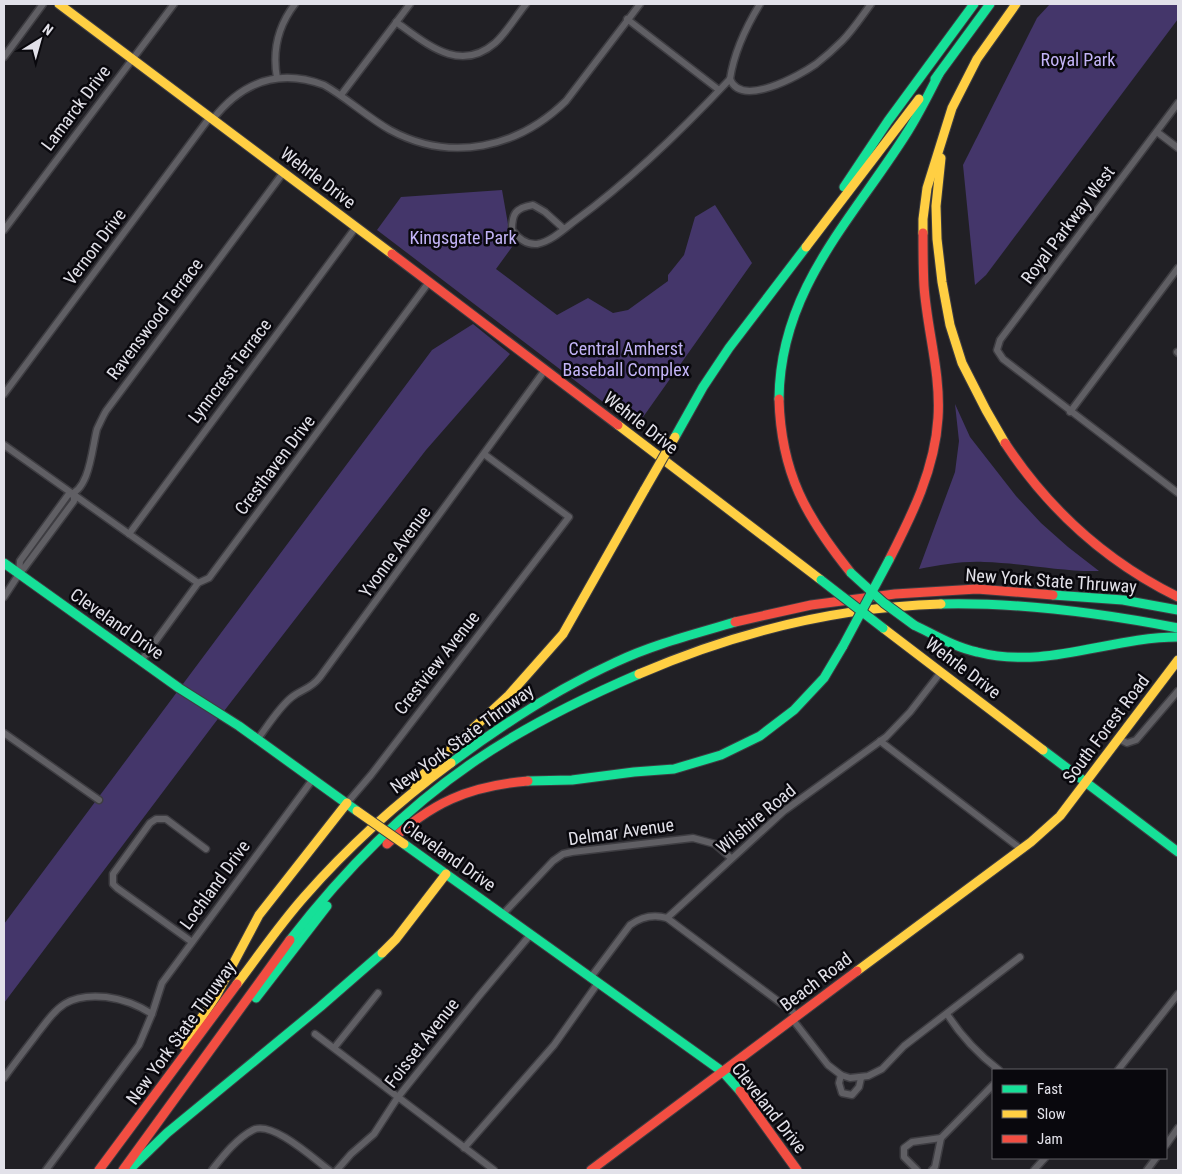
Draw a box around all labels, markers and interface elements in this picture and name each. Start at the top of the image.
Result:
north arrow [15,15,65,65]
text: N [40,21,56,39]
park label: Royal Park [1041,49,1115,70]
street label: Lamarck Drive [37,61,114,154]
street label: Wehrle Drive [277,143,360,213]
street label: Royal Parkway West [1016,162,1119,288]
street label: Vernon Drive [59,204,130,289]
park label: Kingsgate Park [409,227,517,248]
street label: Ravenswood Terrace [102,254,207,383]
street label: Lynncrest Terrace [184,315,275,427]
park label: Central Amherst Baseball Complex [562,338,690,380]
street label: Wehrle Drive [600,387,683,458]
street label: Cresthaven Drive [230,411,319,519]
street label: Yvonne Avenue [354,502,435,601]
street label: New York State Thruway [965,564,1138,597]
street label: Cleveland Drive [67,584,168,663]
street label: Crestview Avenue [390,607,483,719]
street label: Wehrle Drive [922,633,1005,703]
street label: South Forest Road [1058,670,1153,787]
street label: New York State Thruway [386,679,538,798]
street label: Wilshire Road [712,779,800,858]
street label: Delmar Avenue [567,814,675,849]
street label: Cleveland Drive [399,816,500,895]
street label: Lochland Drive [175,836,254,933]
street label: Beach Road [776,948,856,1015]
street label: New York State Thruway [122,957,240,1108]
street label: Foisset Avenue [380,994,463,1092]
street label: Cleveland Drive [728,1058,811,1157]
legend [992,1069,1167,1159]
text: Fast [1037,1080,1062,1098]
text: Slow [1037,1105,1066,1123]
text: Jam [1037,1130,1063,1148]

